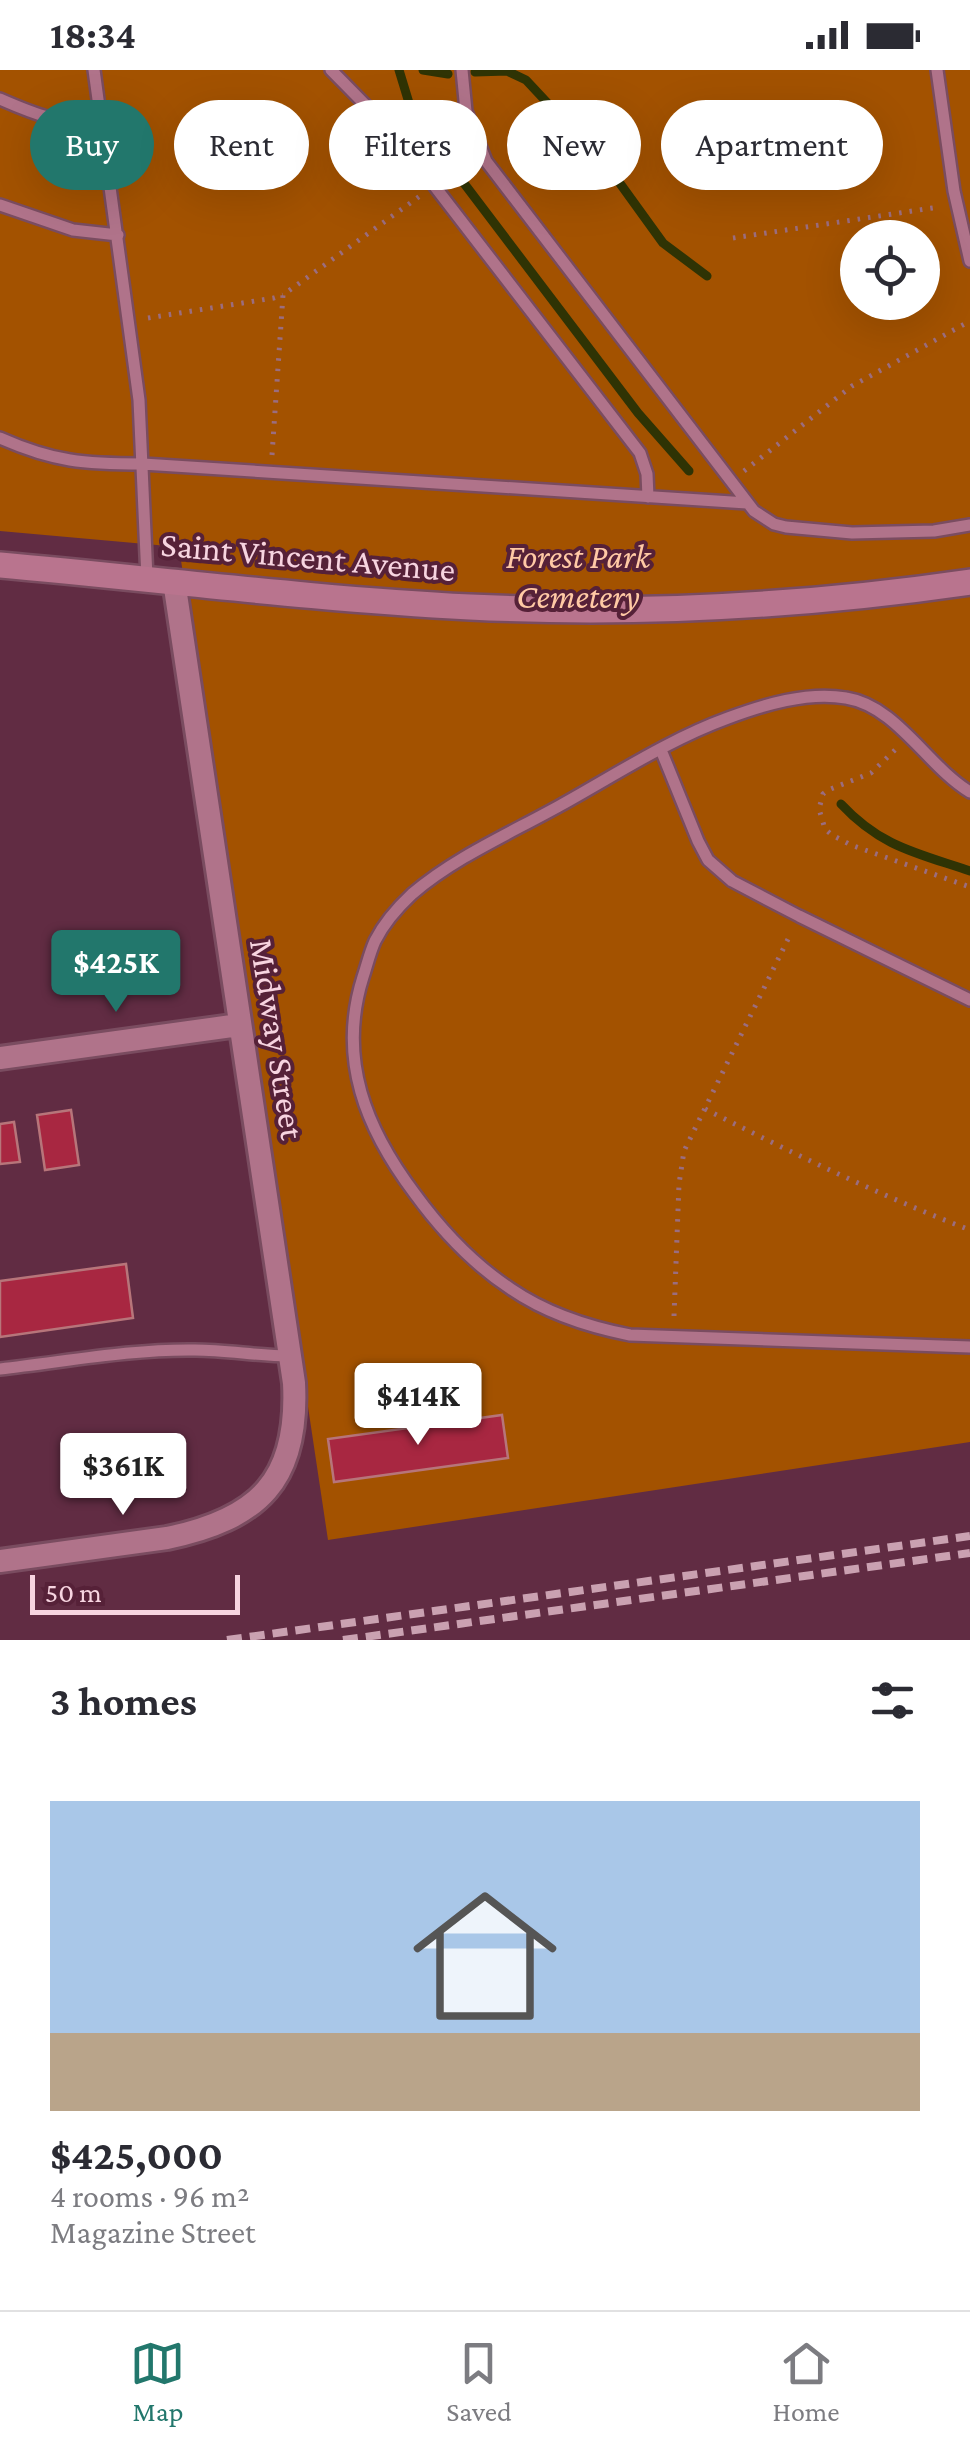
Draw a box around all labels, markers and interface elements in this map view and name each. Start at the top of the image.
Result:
text: 18:34 [50,14,136,56]
chip: Buy [30,100,154,190]
chip: Rent [174,100,309,190]
chip: Filters [329,100,487,190]
chip: New [507,100,641,190]
chip: Apartment [661,100,883,190]
map controls [840,220,940,320]
button: locate [840,220,940,320]
street label: Saint Vincent Avenue [159,525,457,589]
park label: Forest Park Cemetery [506,537,652,616]
pin: $425K [46,930,186,1015]
street label: Midway Street [242,936,312,1143]
text: $425K [73,944,159,980]
pin: $414K [348,1363,488,1448]
text: $414K [377,1377,459,1413]
pin: $361K [53,1433,193,1518]
text: $361K [82,1447,164,1483]
scale bar [30,1570,240,1614]
text: 50 m [45,1577,102,1608]
icon: filters [865,1673,920,1728]
text: 3 homes [50,1677,197,1724]
icon: home [395,1866,575,2046]
text: $425,000 [50,2131,223,2178]
text: 4 rooms · 96 m² [50,2178,249,2214]
text: Magazine Street [50,2214,256,2250]
tab: Map [130,2336,185,2427]
tab: Saved [446,2336,512,2427]
tab: Home [773,2336,840,2427]

